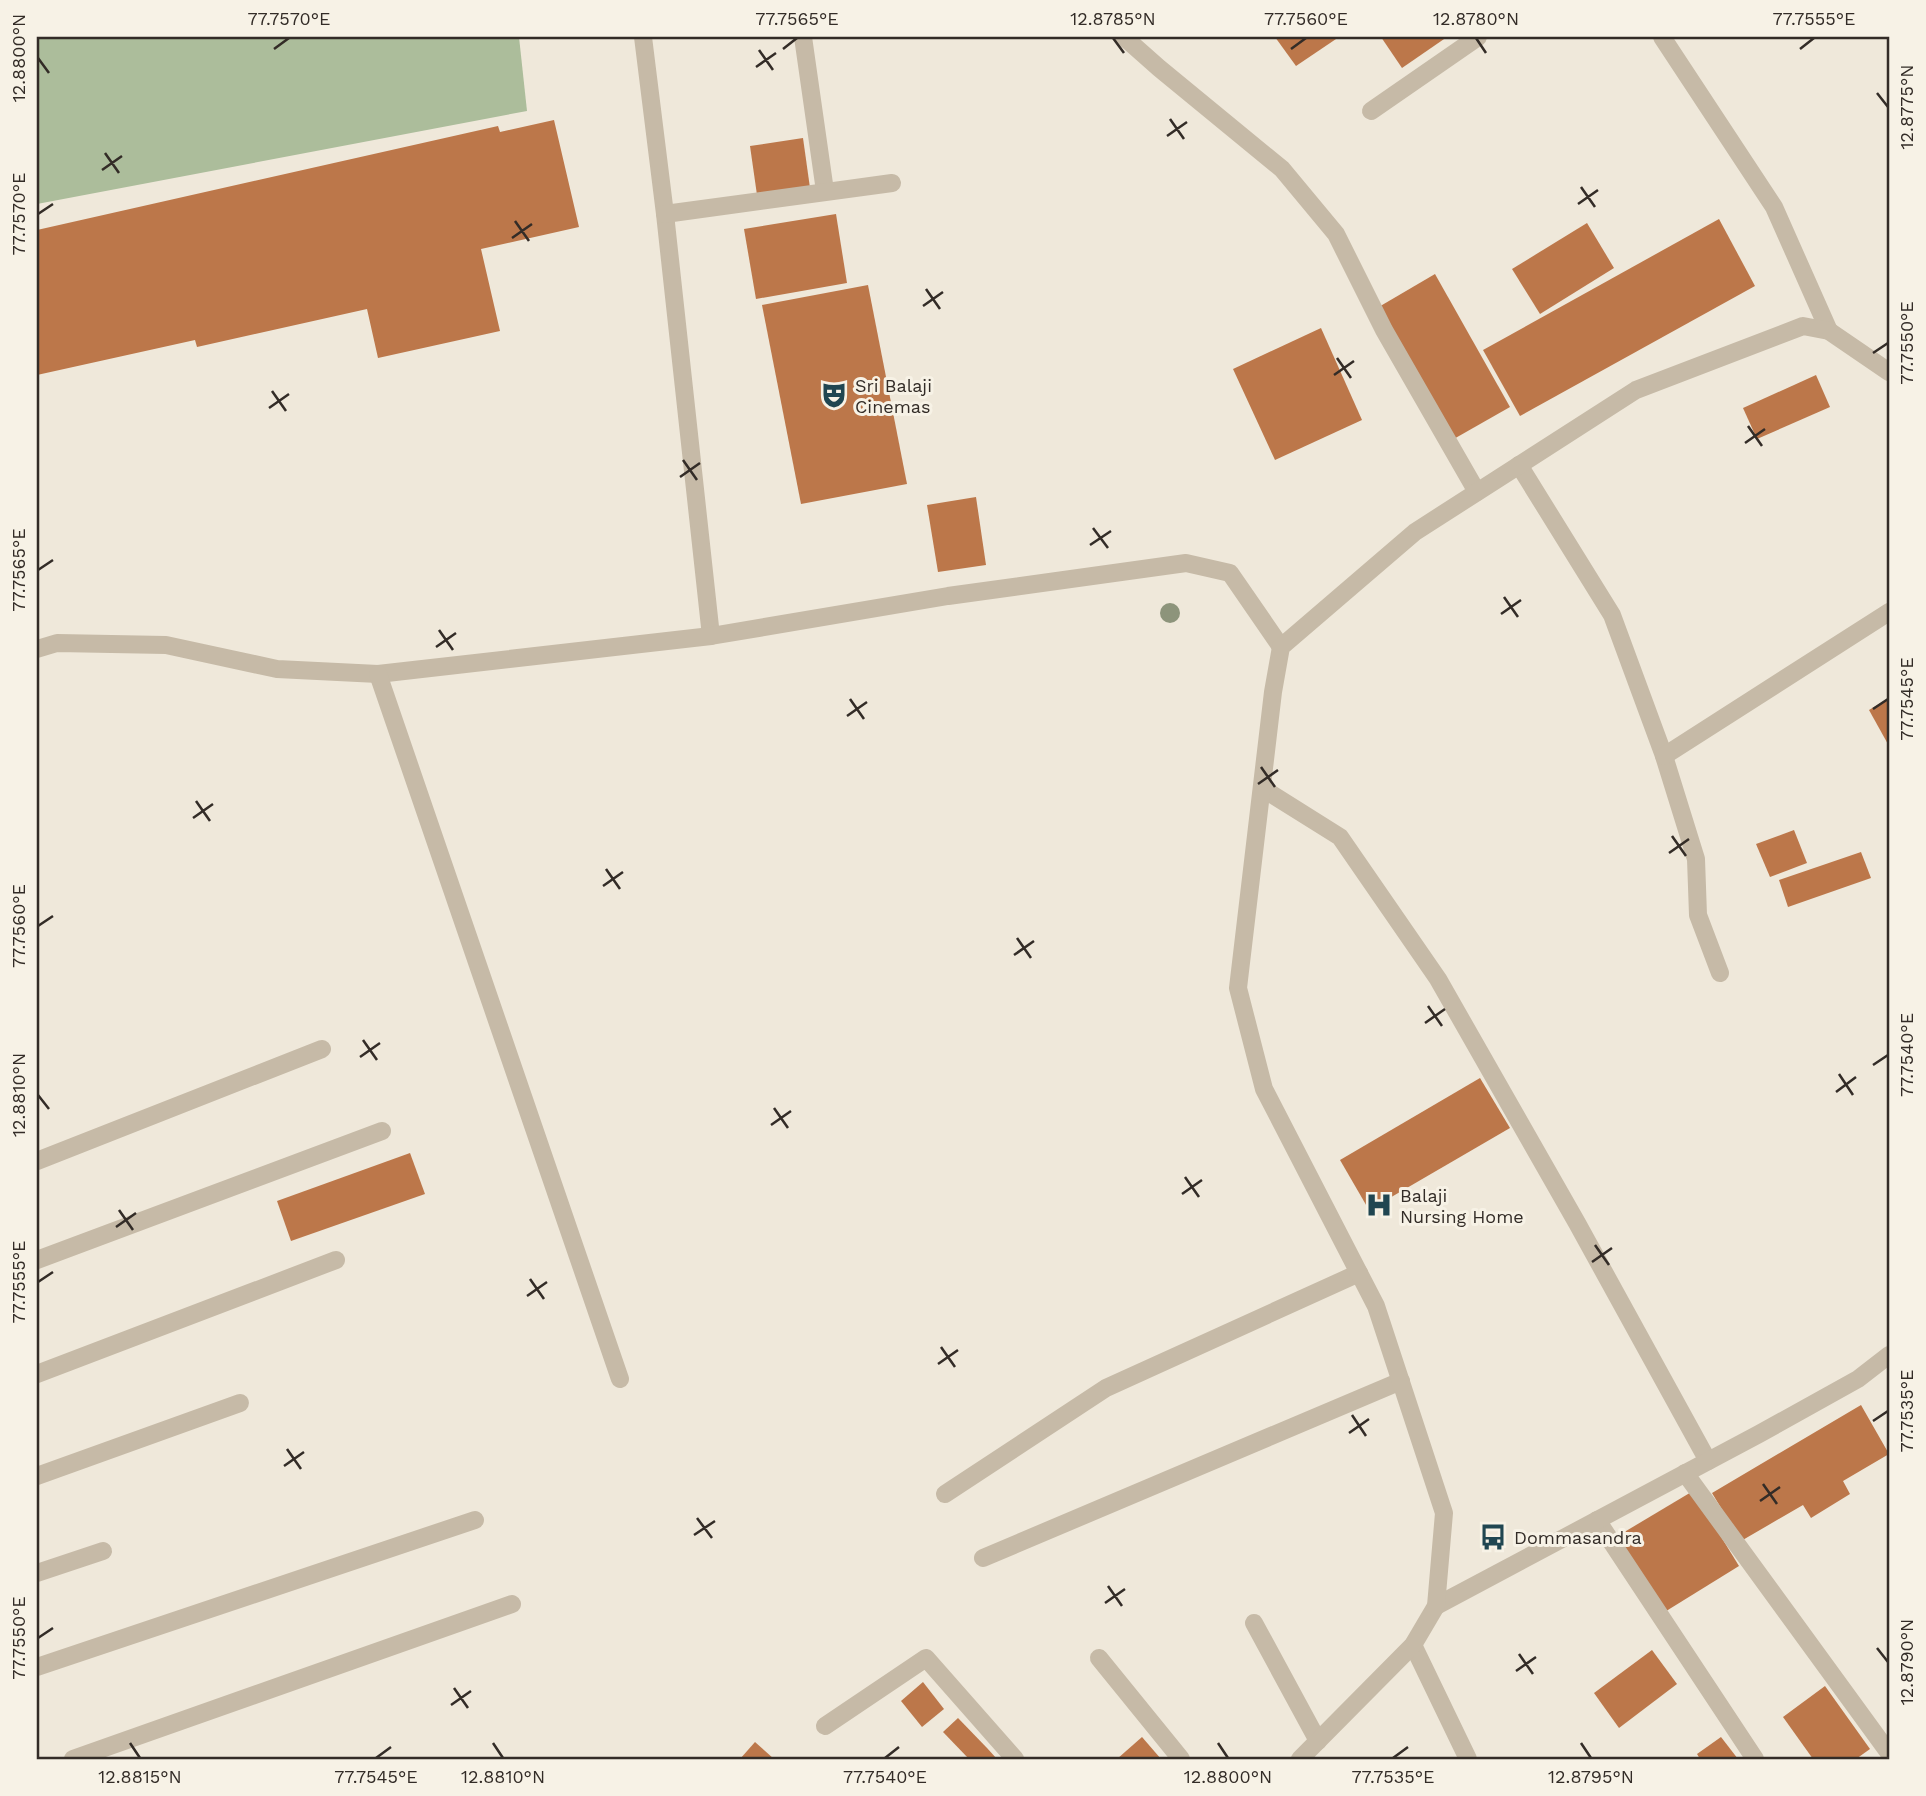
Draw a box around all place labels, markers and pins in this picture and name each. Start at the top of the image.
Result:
place label: Sri Balaji Cinemas [855,375,932,417]
theatre icon: Sri Balaji Cinemas [819,380,849,410]
place label: Balaji Nursing Home [1400,1185,1524,1227]
hospital icon: Balaji Nursing Home [1364,1190,1394,1220]
bus stop icon: Dommasandra [1478,1522,1508,1552]
place label: Dommasandra [1514,1527,1642,1548]

